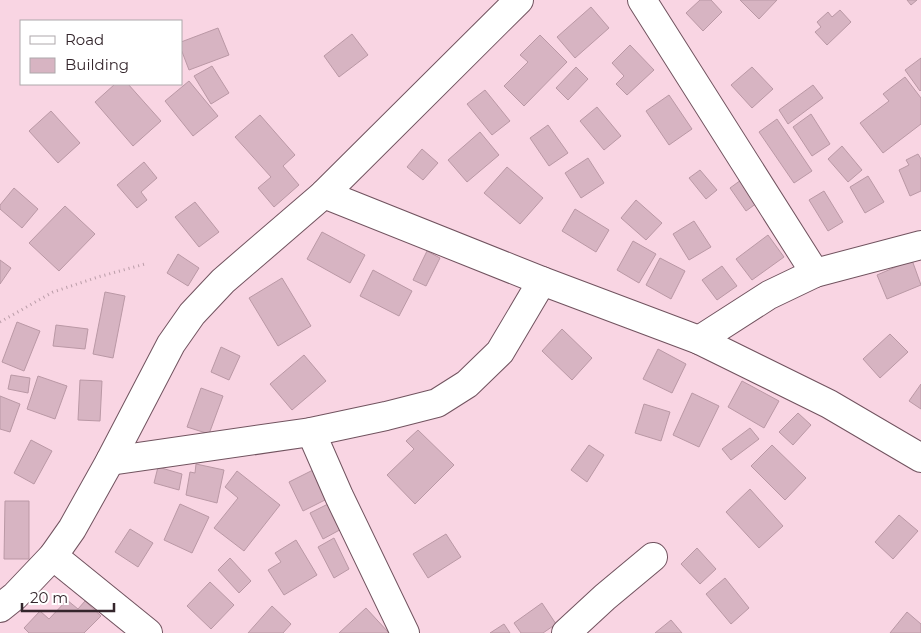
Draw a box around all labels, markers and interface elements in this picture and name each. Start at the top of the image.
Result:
legend [20,20,182,85]
text: Road [65,30,104,49]
text: Building [65,55,129,74]
scale bar [22,580,115,612]
text: 20 m [30,588,68,607]

